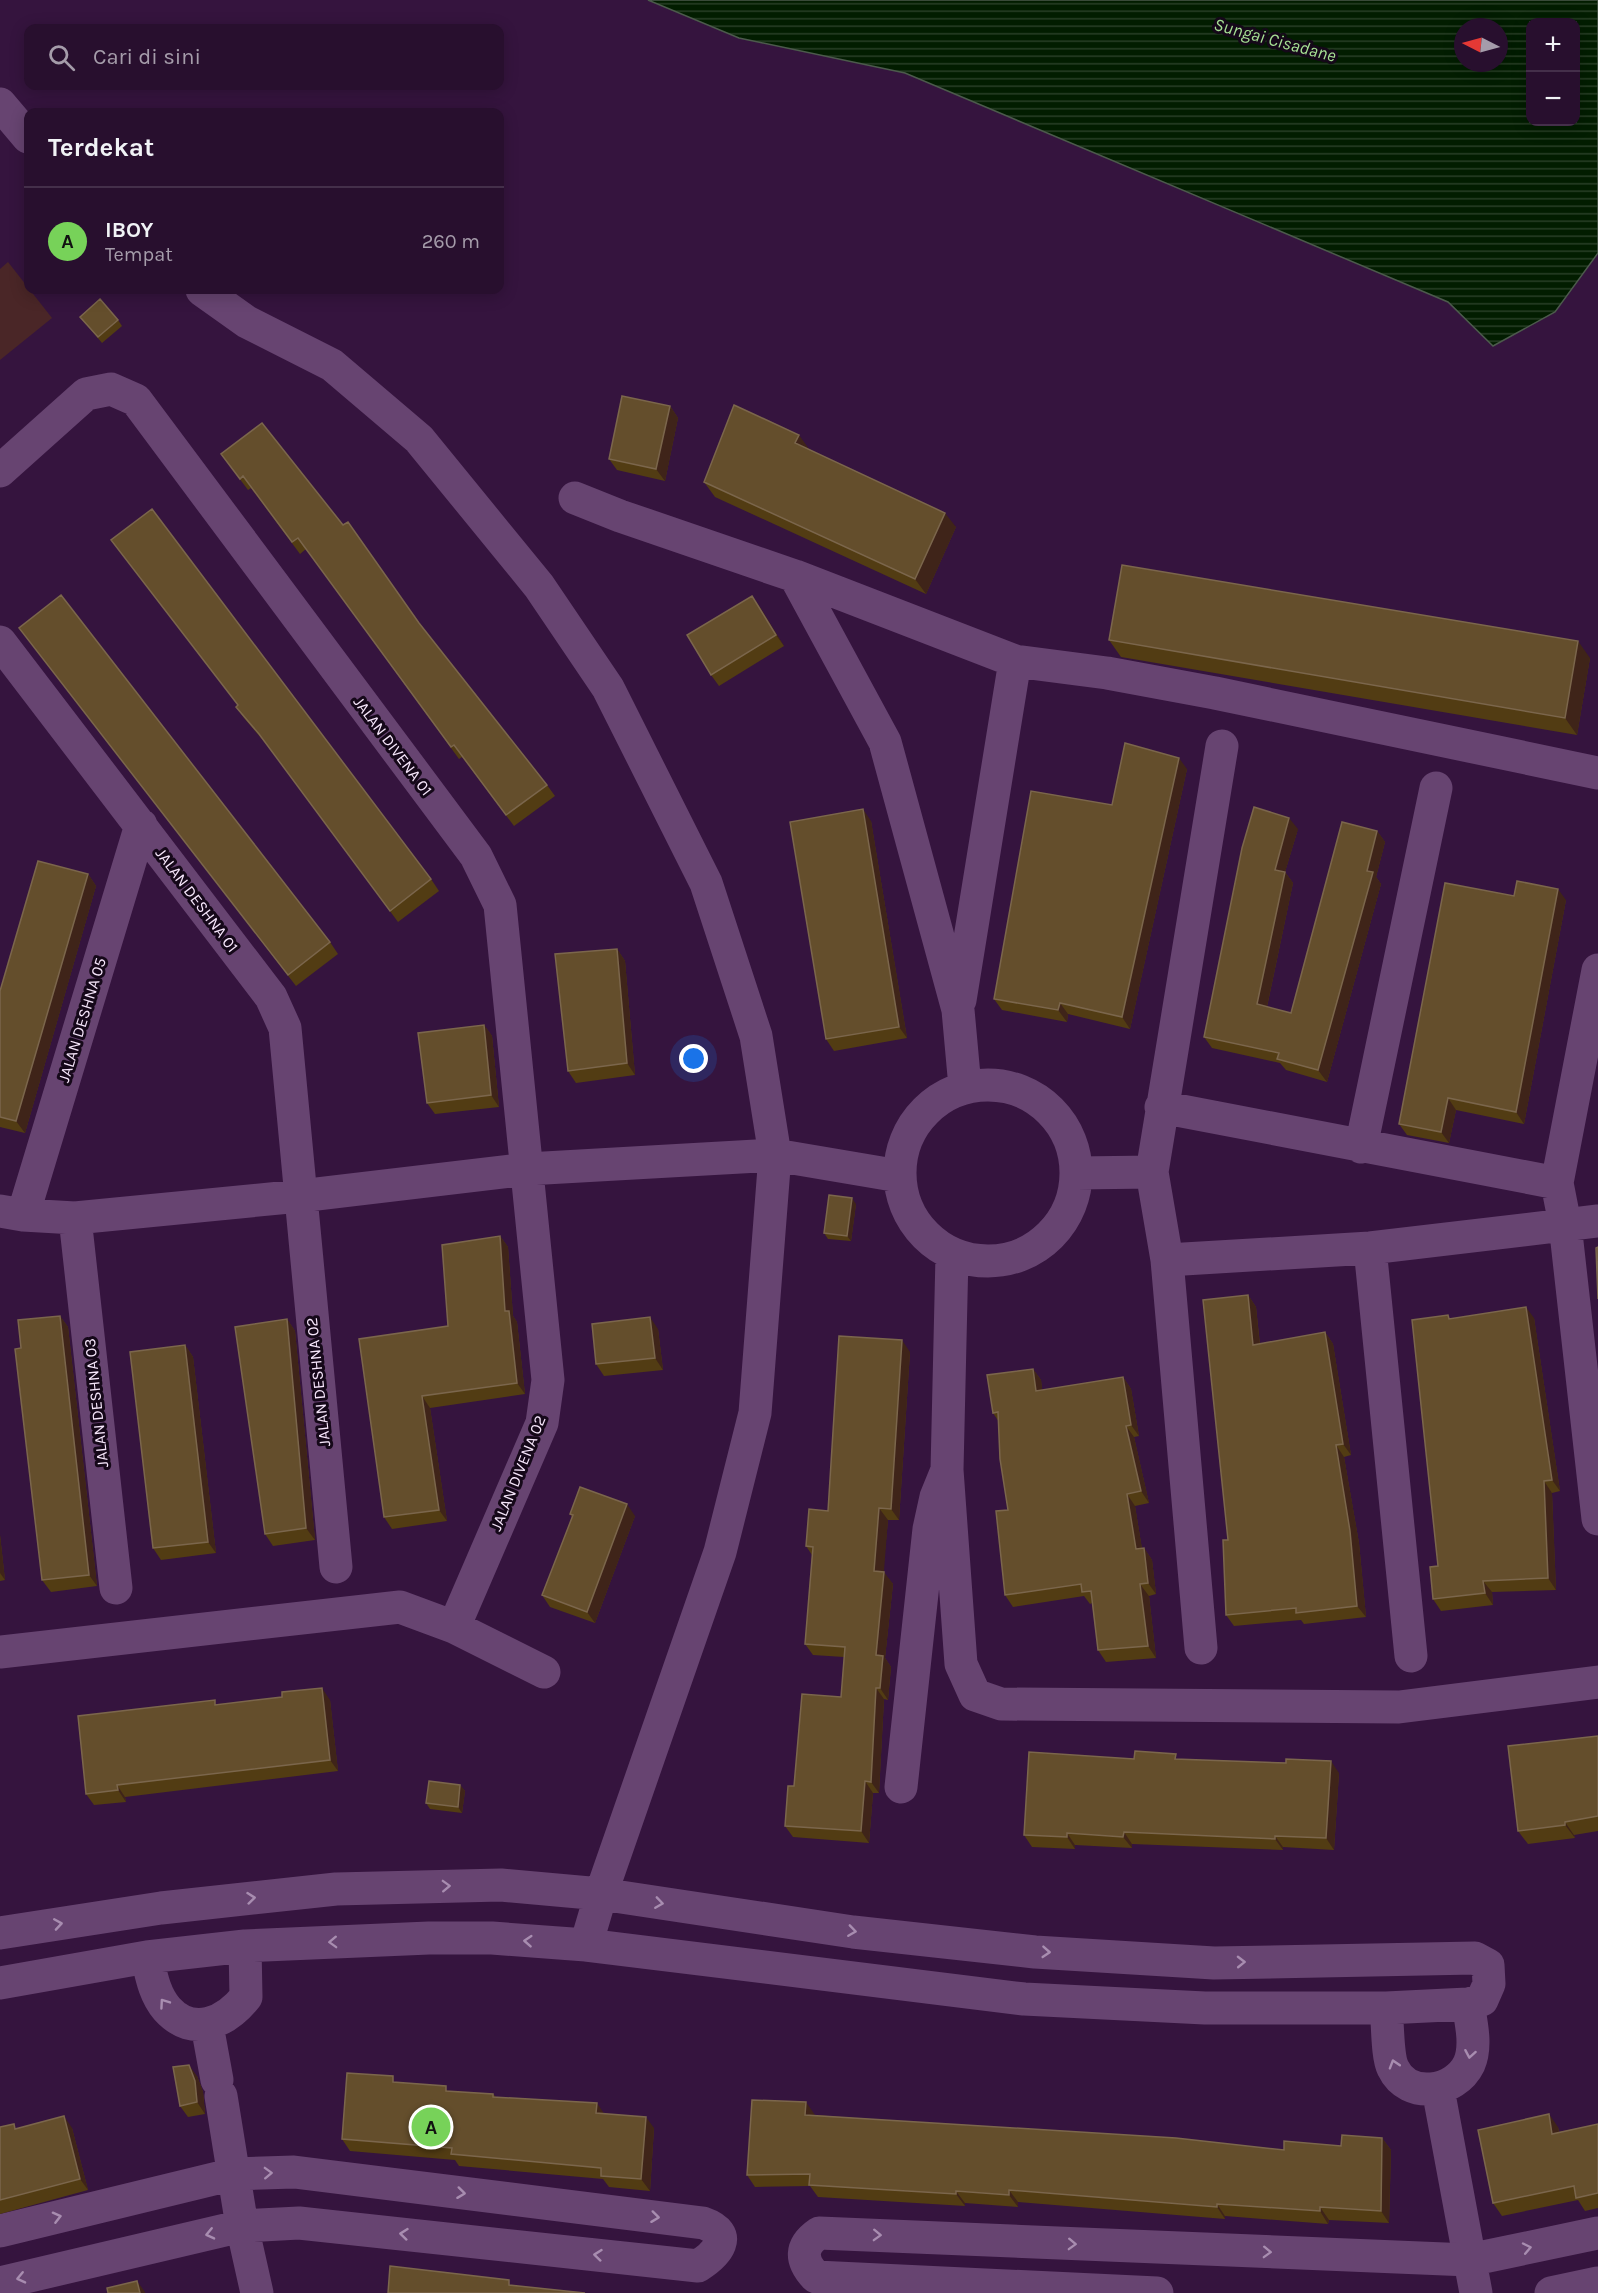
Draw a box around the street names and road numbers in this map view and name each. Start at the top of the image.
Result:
street label: JALAN DIVENA 01 [350,693,436,799]
street label: JALAN DESHNA 01 [152,844,242,956]
street label: JALAN DESHNA 05 [54,955,110,1085]
street label: JALAN DESHNA 02 [302,1317,334,1447]
street label: JALAN DESHNA 03 [80,1337,112,1469]
street label: JALAN DIVENA 02 [486,1413,550,1533]

